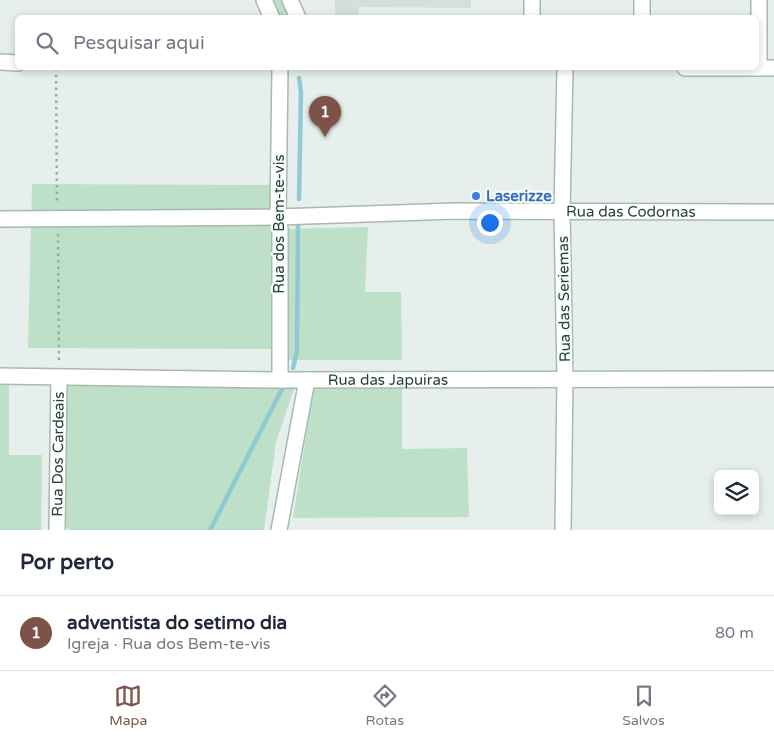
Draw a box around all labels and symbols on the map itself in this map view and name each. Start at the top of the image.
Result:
pin: 1 [309,96,341,137]
street label: Rua dos Bem-te-vis [270,154,288,294]
place label: Laserizze [486,187,552,205]
marker: Laserizze [470,190,482,202]
street label: Rua das Codornas [566,202,696,221]
your location [477,210,503,236]
street label: Rua das Seriemas [554,236,574,362]
street label: Rua das Japuiras [328,371,448,389]
street label: Rua Dos Cardeais [48,391,68,517]

